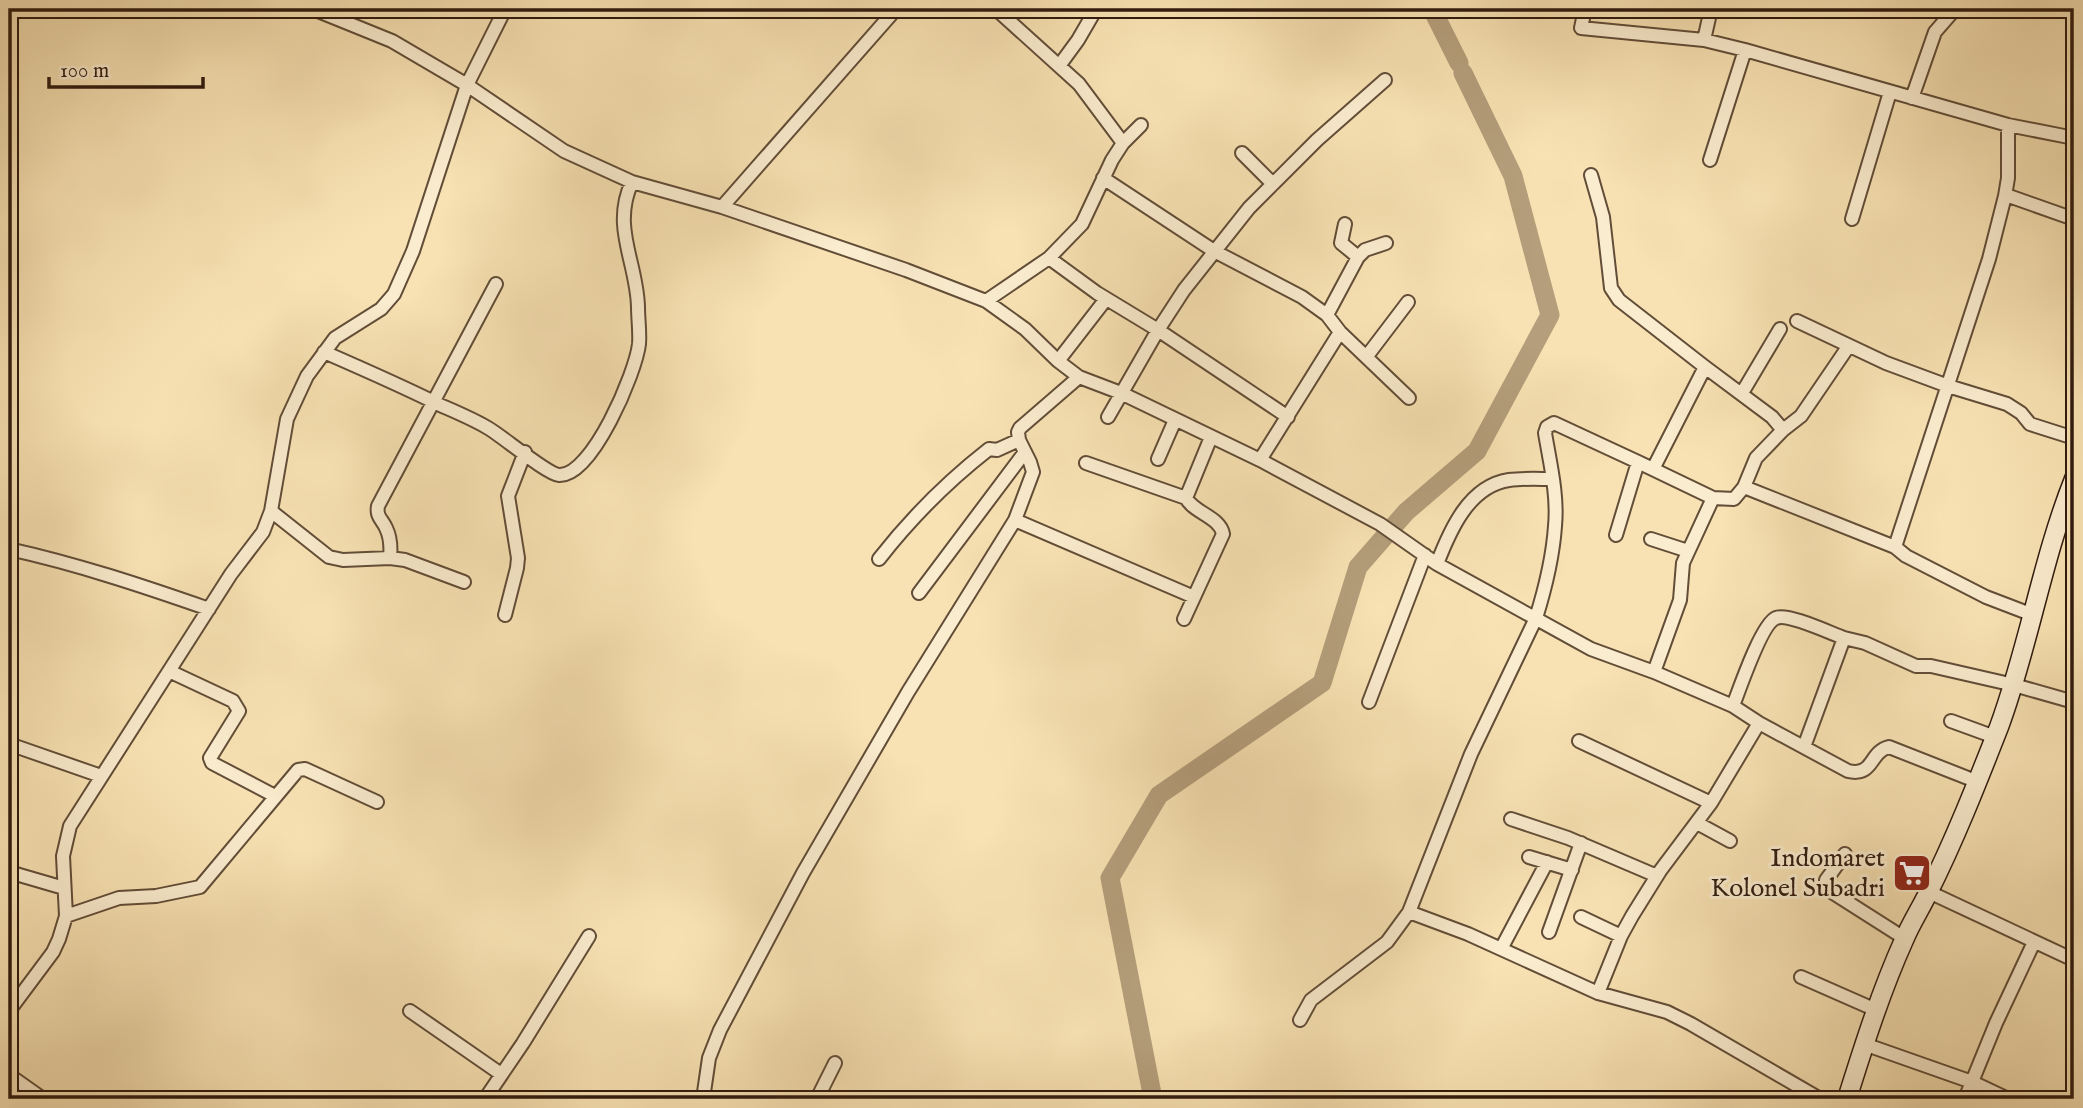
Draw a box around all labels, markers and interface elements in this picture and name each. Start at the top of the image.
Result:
scale bar [49,46,203,90]
text: 100 m [60,58,109,85]
place label: Indomaret Kolonel Subadri [1711,842,1885,905]
supermarket icon: Indomaret Kolonel Subadri [1891,852,1933,894]

